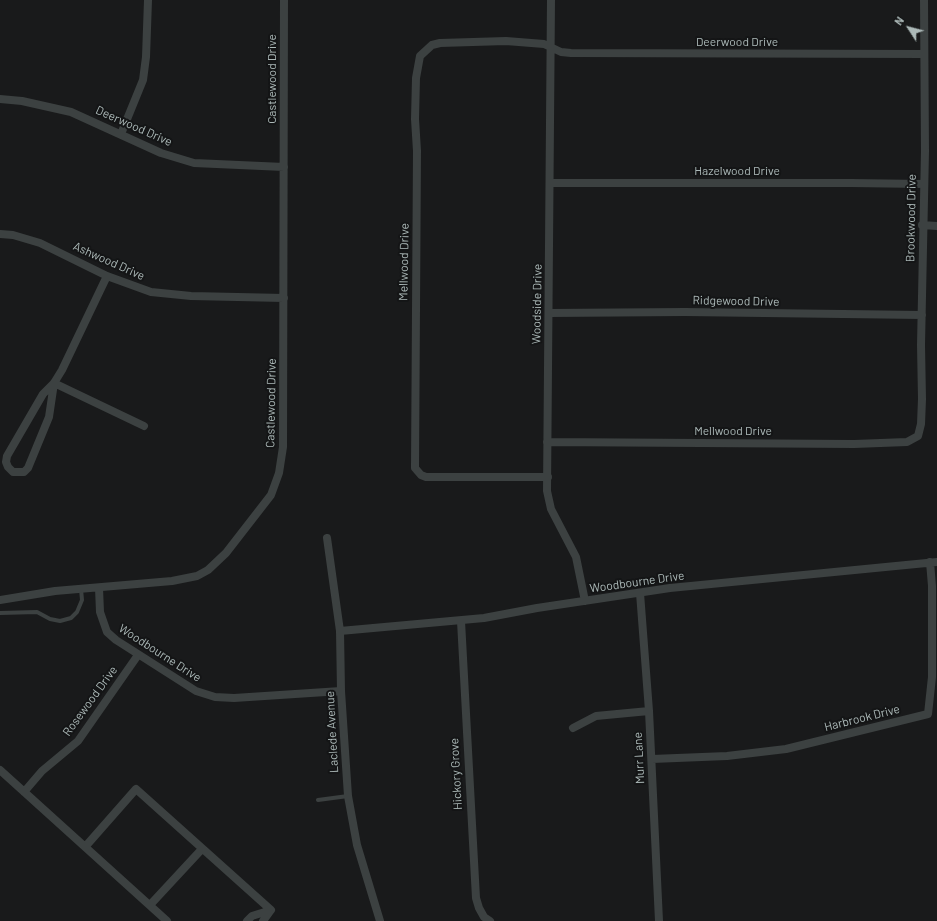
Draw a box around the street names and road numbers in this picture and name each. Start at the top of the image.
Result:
street label: Castlewood Drive [265,34,279,124]
street label: Deerwood Drive [696,35,778,49]
street label: Deerwood Drive [94,103,174,149]
street label: Hazelwood Drive [694,164,780,178]
street label: Brookwood Drive [903,174,919,262]
street label: Mellwood Drive [396,223,412,301]
street label: Ashwood Drive [71,239,147,283]
street label: Woodside Drive [529,264,545,344]
street label: Ridgewood Drive [692,293,780,309]
street label: Castlewood Drive [263,358,279,448]
street label: Mellwood Drive [694,424,772,438]
street label: Woodbourne Drive [589,568,685,596]
street label: Woodbourne Drive [116,621,204,685]
street label: Rosewood Drive [60,663,120,739]
street label: Laclede Avenue [323,691,341,773]
street label: Harbrook Drive [823,702,901,734]
street label: Murr Lane [630,732,648,784]
street label: Hickory Grove [447,738,465,810]

